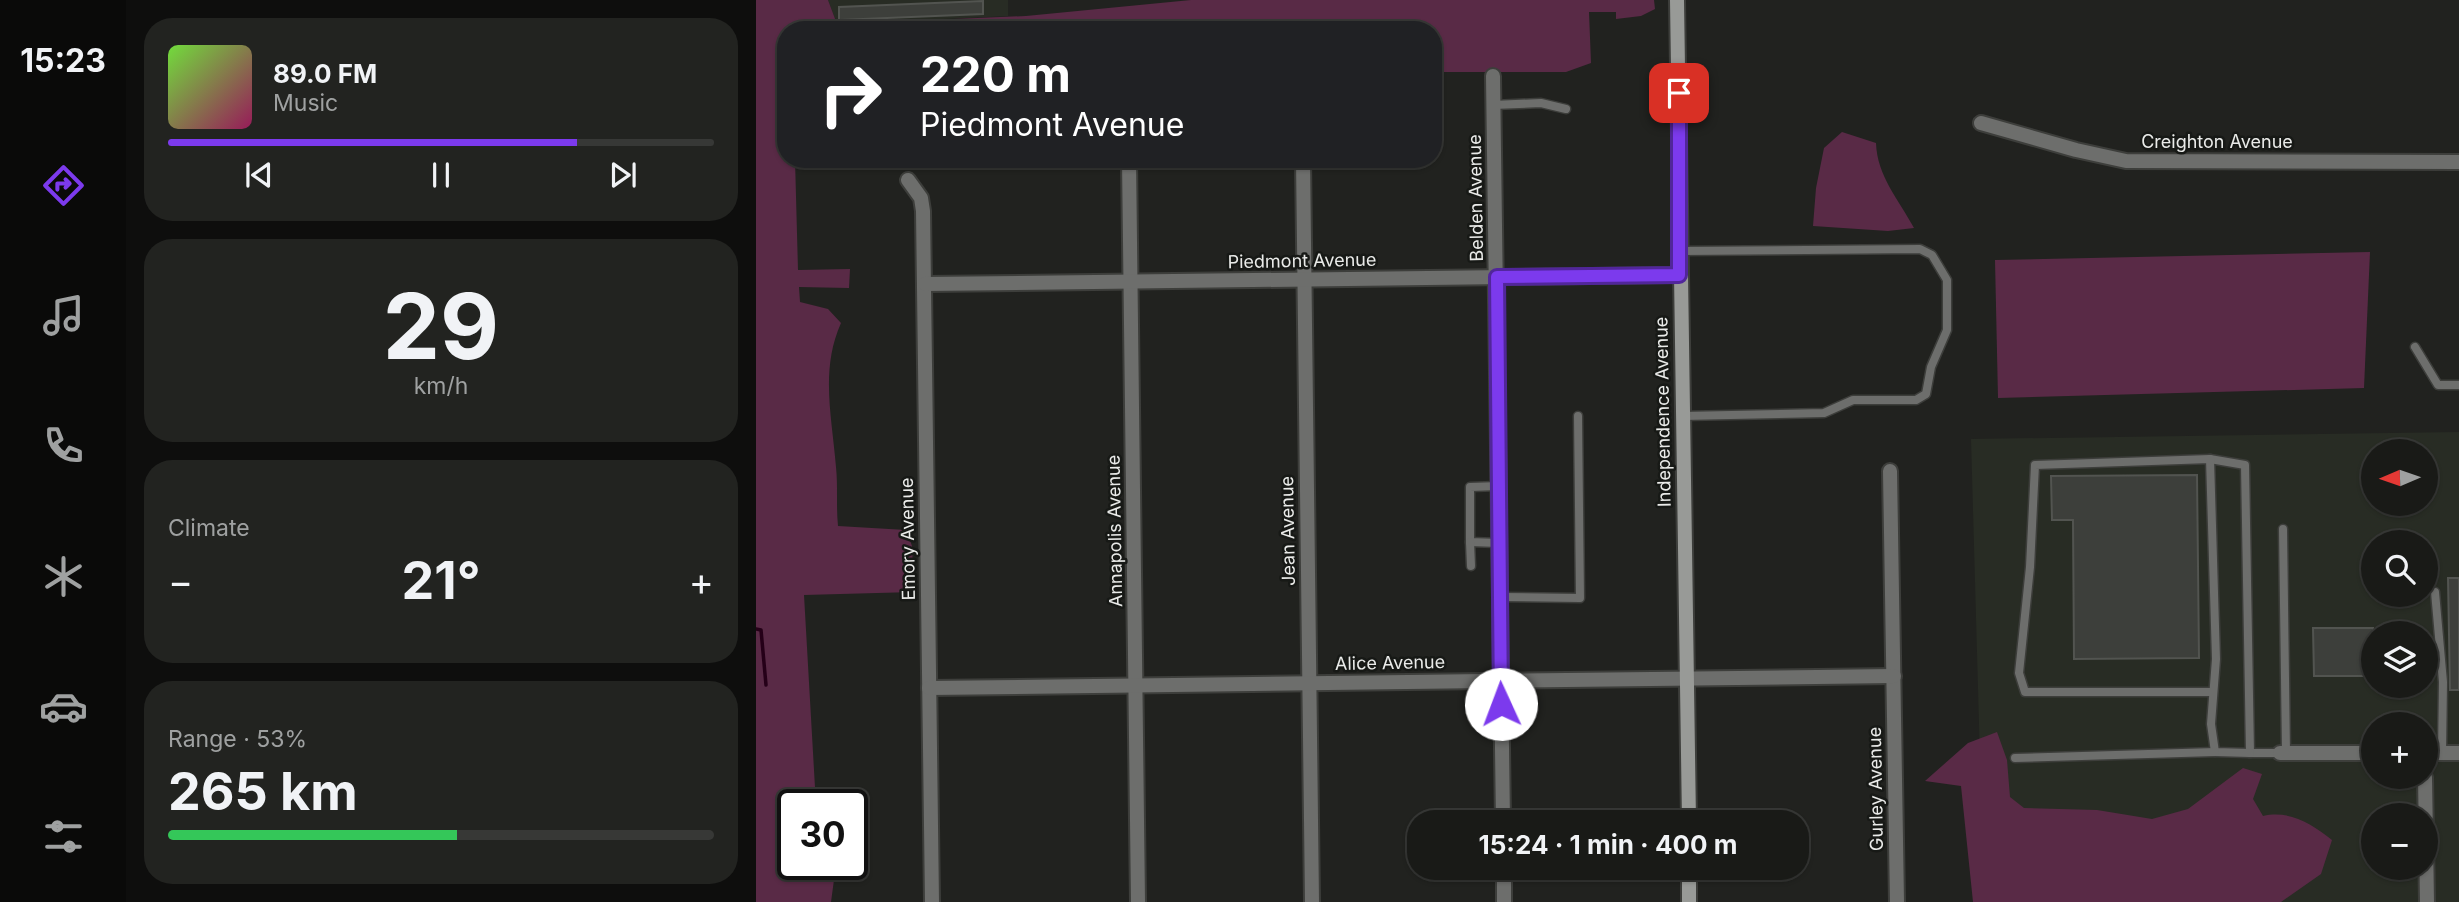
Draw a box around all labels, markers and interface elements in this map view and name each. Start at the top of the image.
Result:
text: 15:23 [20,41,106,80]
text: 220 m [920,45,1071,104]
icon: right [805,49,896,140]
text: 89.0 FM [273,58,377,89]
pin [1649,63,1709,123]
icon: arrive [1660,74,1698,112]
text: Music [273,89,338,117]
text: Piedmont Avenue [920,105,1184,144]
street label: Creighton Avenue [2141,131,2293,152]
street label: Belden Avenue [1464,134,1487,262]
icon: previous [240,156,278,194]
icon: pause [422,156,460,194]
icon: next [604,156,642,194]
icon: directions [39,161,88,210]
street label: Piedmont Avenue [1227,249,1377,272]
text: 29 [383,271,499,381]
icon: music [39,291,88,340]
street label: Independence Avenue [1650,317,1675,507]
text: km/h [414,372,468,400]
icon: phone [39,421,88,470]
north arrow [2361,439,2438,516]
map controls [2361,439,2438,880]
street label: Annapolis Avenue [1103,455,1126,607]
street label: Jean Avenue [1276,476,1299,586]
street label: Emory Avenue [896,477,919,601]
text: Climate [168,514,250,542]
button: search [2361,530,2438,607]
text: 21° [401,549,481,612]
icon: climate [39,552,88,601]
text: − [168,558,193,604]
text: + [689,558,714,604]
button: layers [2361,621,2438,698]
street label: Alice Avenue [1335,651,1445,674]
position arrow [1464,667,1538,741]
icon: car [39,682,88,731]
button: + [2361,712,2438,789]
text: Range · 53% [168,725,307,753]
street label: Gurley Avenue [1864,727,1887,851]
text: 265 km [168,760,358,823]
speed limit sign: 30 [777,789,868,880]
button: − [2361,803,2438,880]
icon: filters [39,812,88,861]
text: 15:24 · 1 min · 400 m [1479,829,1737,860]

